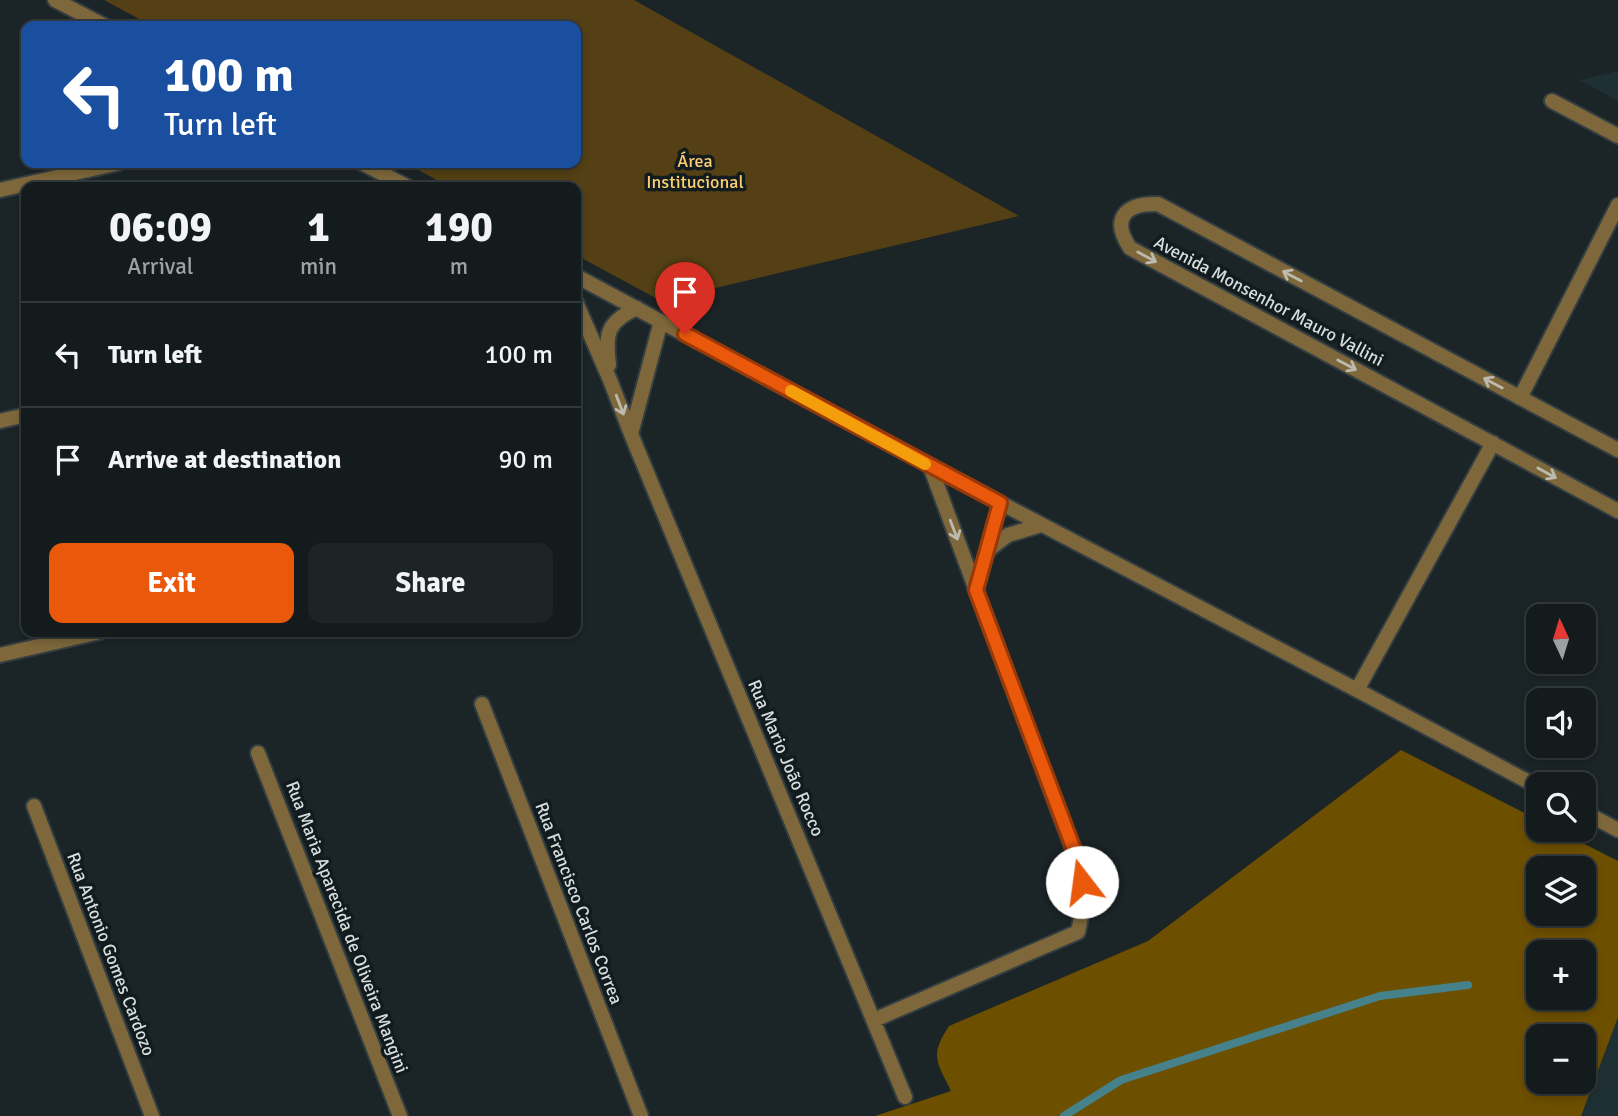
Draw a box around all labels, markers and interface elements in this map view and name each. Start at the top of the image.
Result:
text: 100 m [164,45,294,105]
icon: left [49,49,140,140]
text: Turn left [164,105,277,144]
park label: Área Institucional [646,150,744,193]
text: 06:09 [109,202,212,253]
text: 1 [307,202,330,253]
text: 190 [425,202,493,253]
street label: Avenida Monsenhor Mauro Vallini [1150,231,1388,371]
one-way arrow [1136,250,1156,264]
text: Arrival [127,252,194,281]
text: min [300,252,337,281]
text: m [450,252,468,281]
pin [655,262,715,334]
one-way arrow [1283,269,1303,283]
icon: arrive [666,273,704,311]
icon: left [49,336,87,374]
text: Turn left [108,339,202,371]
text: 100 m [484,339,553,371]
one-way arrow [1336,359,1357,372]
one-way arrow [1483,376,1504,389]
one-way arrow [614,393,627,415]
icon: arrive [49,441,87,479]
text: Arrive at destination [108,444,341,476]
text: 90 m [498,444,553,476]
one-way arrow [1537,466,1557,480]
one-way arrow [948,519,961,541]
button: Exit [49,543,294,623]
button: Share [308,543,553,623]
north arrow [1526,604,1596,674]
map controls [1526,604,1596,1094]
street label: Rua Mario João Rocco [743,676,829,840]
button: sound [1526,688,1596,758]
button: search [1526,772,1596,842]
street label: Rua Maria Aparecida de Oliveira Mangini [281,778,413,1076]
street label: Rua Francisco Carlos Correa [530,799,628,1007]
position arrow [1045,845,1119,919]
street label: Rua Antonio Gomes Cardozo [62,849,160,1059]
button: layers [1526,856,1596,926]
button: + [1526,940,1596,1010]
button: − [1526,1024,1596,1094]

